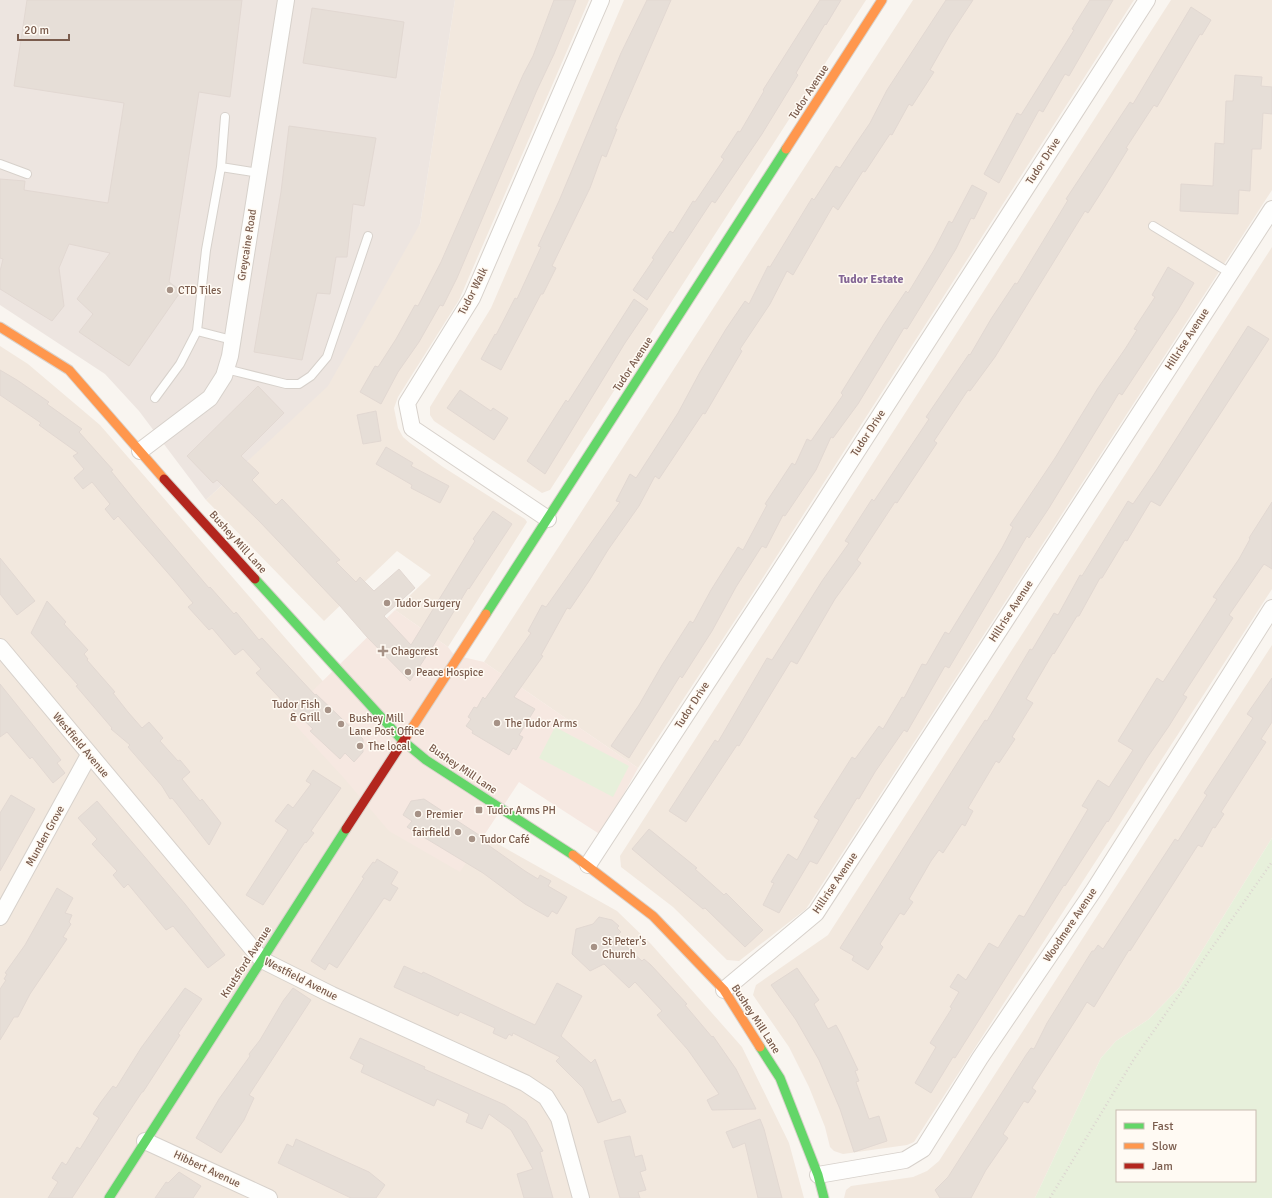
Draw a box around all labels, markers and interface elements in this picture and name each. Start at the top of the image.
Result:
scale bar [18,16,69,42]
text: 20 m [24,23,49,38]
street label: Tudor Avenue [786,62,832,122]
street label: Tudor Drive [1023,135,1063,187]
street label: Greycaine Road [235,208,259,282]
street label: Tudor Walk [455,265,491,317]
district label: Tudor Estate [839,272,903,287]
place label: CTD Tiles [178,284,222,297]
marker: CTD Tiles [165,285,175,295]
street label: Hillrise Avenue [1162,306,1212,372]
street label: Tudor Avenue [610,334,656,394]
street label: Tudor Drive [848,407,888,459]
street label: Bushey Mill Lane [206,508,270,576]
street label: Hillrise Avenue [986,578,1036,644]
place label: Tudor Surgery [395,597,461,610]
marker: Tudor Surgery [382,598,392,608]
place label: Chagcrest [391,645,438,658]
marker: Chagcrest [378,646,388,656]
place label: Peace Hospice [416,666,483,679]
marker: Peace Hospice [403,667,413,677]
street label: Tudor Drive [672,679,712,731]
place label: Tudor Fish & Grill [272,698,320,724]
marker: Tudor Fish & Grill [323,705,333,715]
street label: Westfield Avenue [50,710,112,780]
place label: Bushey Mill Lane Post Office [349,712,425,738]
place label: The Tudor Arms [505,717,577,730]
marker: The Tudor Arms [492,718,502,728]
marker: Bushey Mill Lane Post Office [336,719,346,729]
place label: The local [368,740,410,753]
marker: The local [355,741,365,751]
street label: Bushey Mill Lane [426,741,500,797]
street label: Munden Grove [23,803,67,869]
place label: Tudor Arms PH [487,804,556,817]
marker: Tudor Arms PH [474,805,484,815]
place label: Premier [426,808,463,821]
marker: Premier [413,809,423,819]
place label: fairfield [412,826,450,839]
marker: fairfield [453,827,463,837]
place label: Tudor Café [480,833,530,846]
marker: Tudor Café [467,834,477,844]
street label: Hillrise Avenue [810,850,860,916]
street label: Woodmere Avenue [1040,885,1100,965]
street label: Knutsford Avenue [218,924,274,1000]
place label: St Peter's Church [602,935,646,961]
marker: St Peter's Church [589,942,599,952]
street label: Westfield Avenue [262,955,340,1003]
street label: Bushey Mill Lane [729,982,783,1056]
legend [1116,1110,1256,1182]
text: Fast [1152,1119,1173,1134]
text: Slow [1152,1139,1177,1154]
street label: Hibbert Avenue [171,1148,243,1190]
text: Jam [1152,1159,1173,1174]

